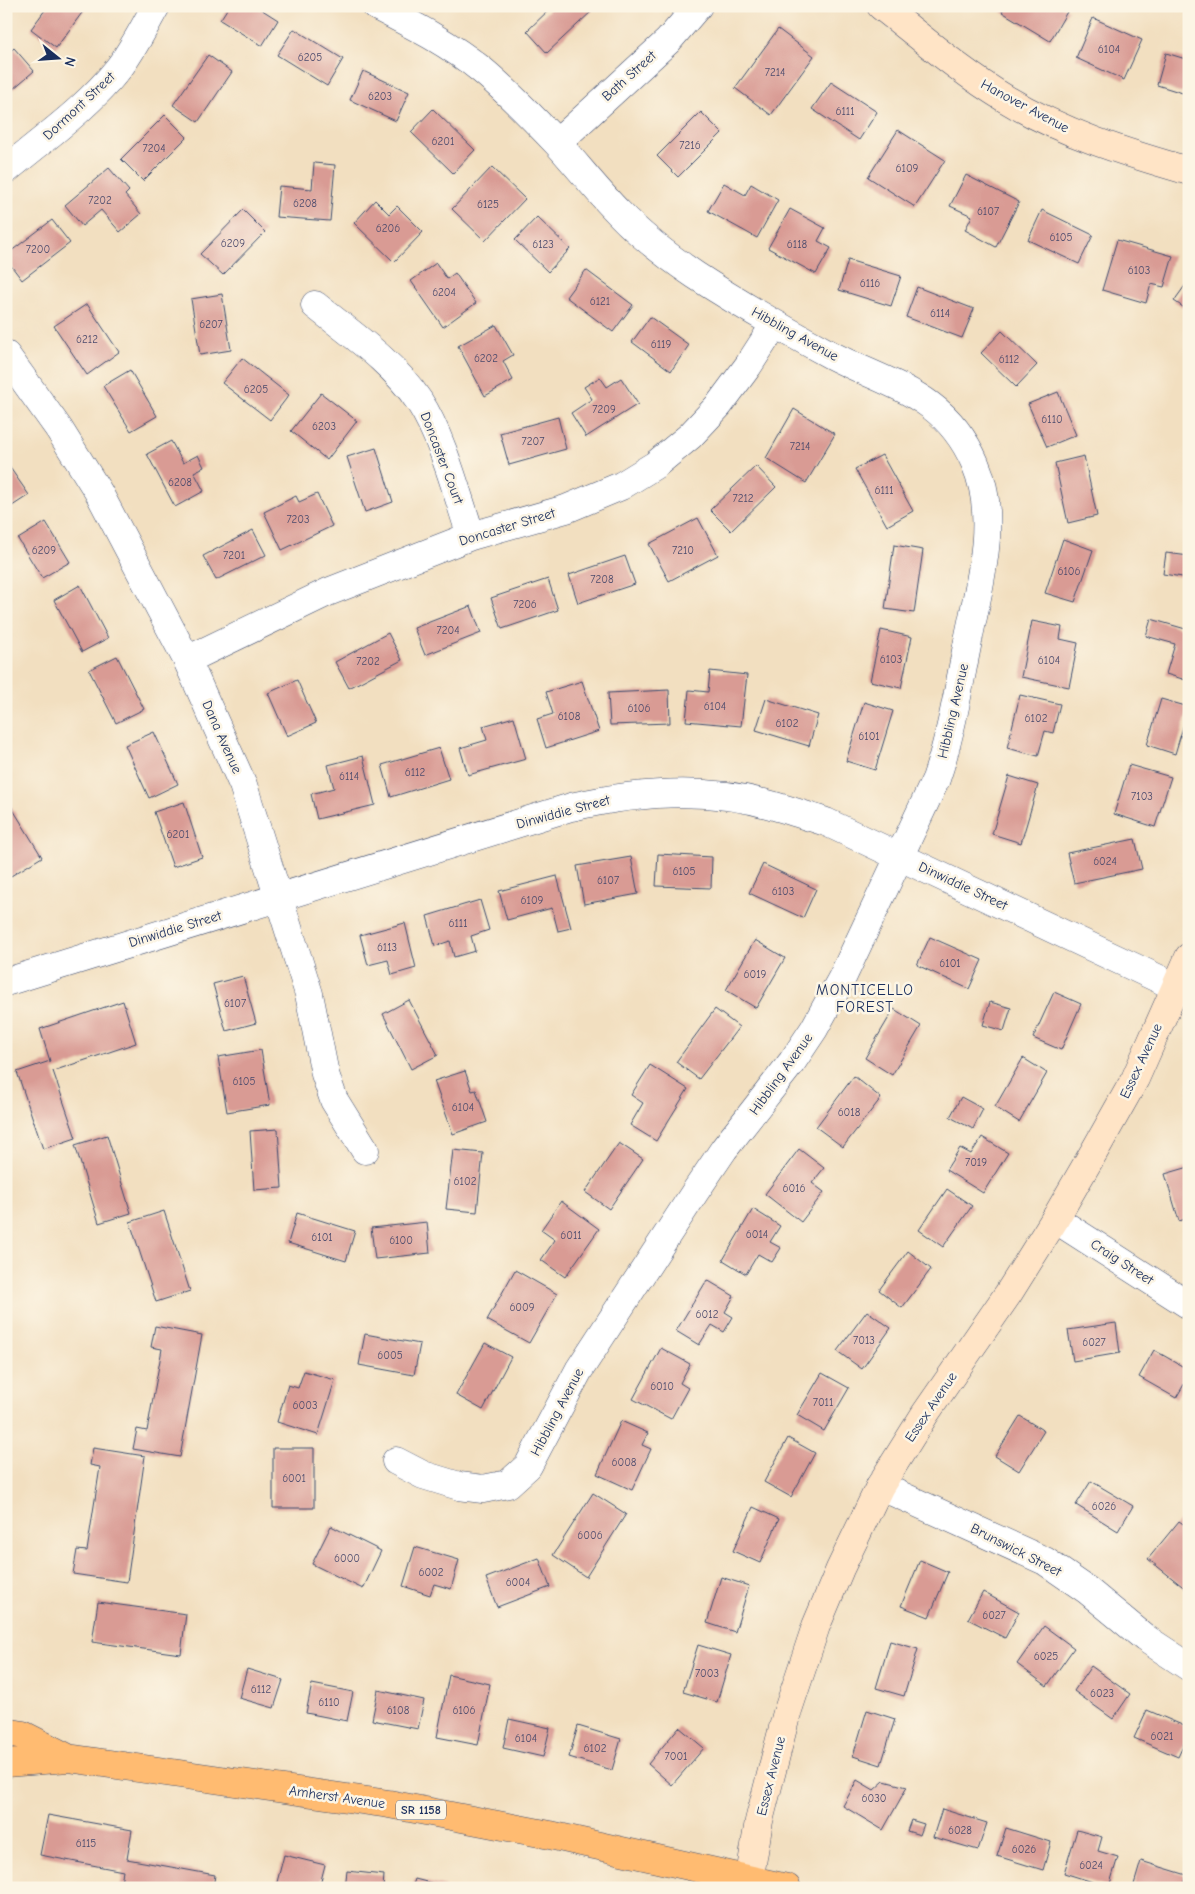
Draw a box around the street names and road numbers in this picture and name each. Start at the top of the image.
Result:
street label: Bath Street [598,47,660,105]
street label: Dormont Street [39,68,119,144]
street label: Hanover Avenue [978,76,1072,136]
street label: Hibbling Avenue [748,303,842,365]
street label: Doncaster Court [417,410,468,507]
street label: Doncaster Street [457,504,558,550]
street label: Hibbling Avenue [934,662,972,760]
street label: Dana Avenue [198,698,246,776]
street label: Dinwiddie Street [514,791,613,833]
street label: Dinwiddie Street [916,858,1011,914]
street label: Dinwiddie Street [127,907,224,951]
street label: Essex Avenue [1116,1021,1166,1101]
street label: Hibbling Avenue [746,1030,816,1118]
street label: Craig Street [1087,1235,1157,1289]
street label: Hibbling Avenue [527,1365,587,1459]
street label: Essex Avenue [901,1369,961,1445]
street label: Brunswick Street [968,1520,1065,1581]
street label: Essex Avenue [753,1735,789,1817]
street label: Amherst Avenue [288,1782,386,1812]
road number: SR 1158 [396,1800,446,1820]

